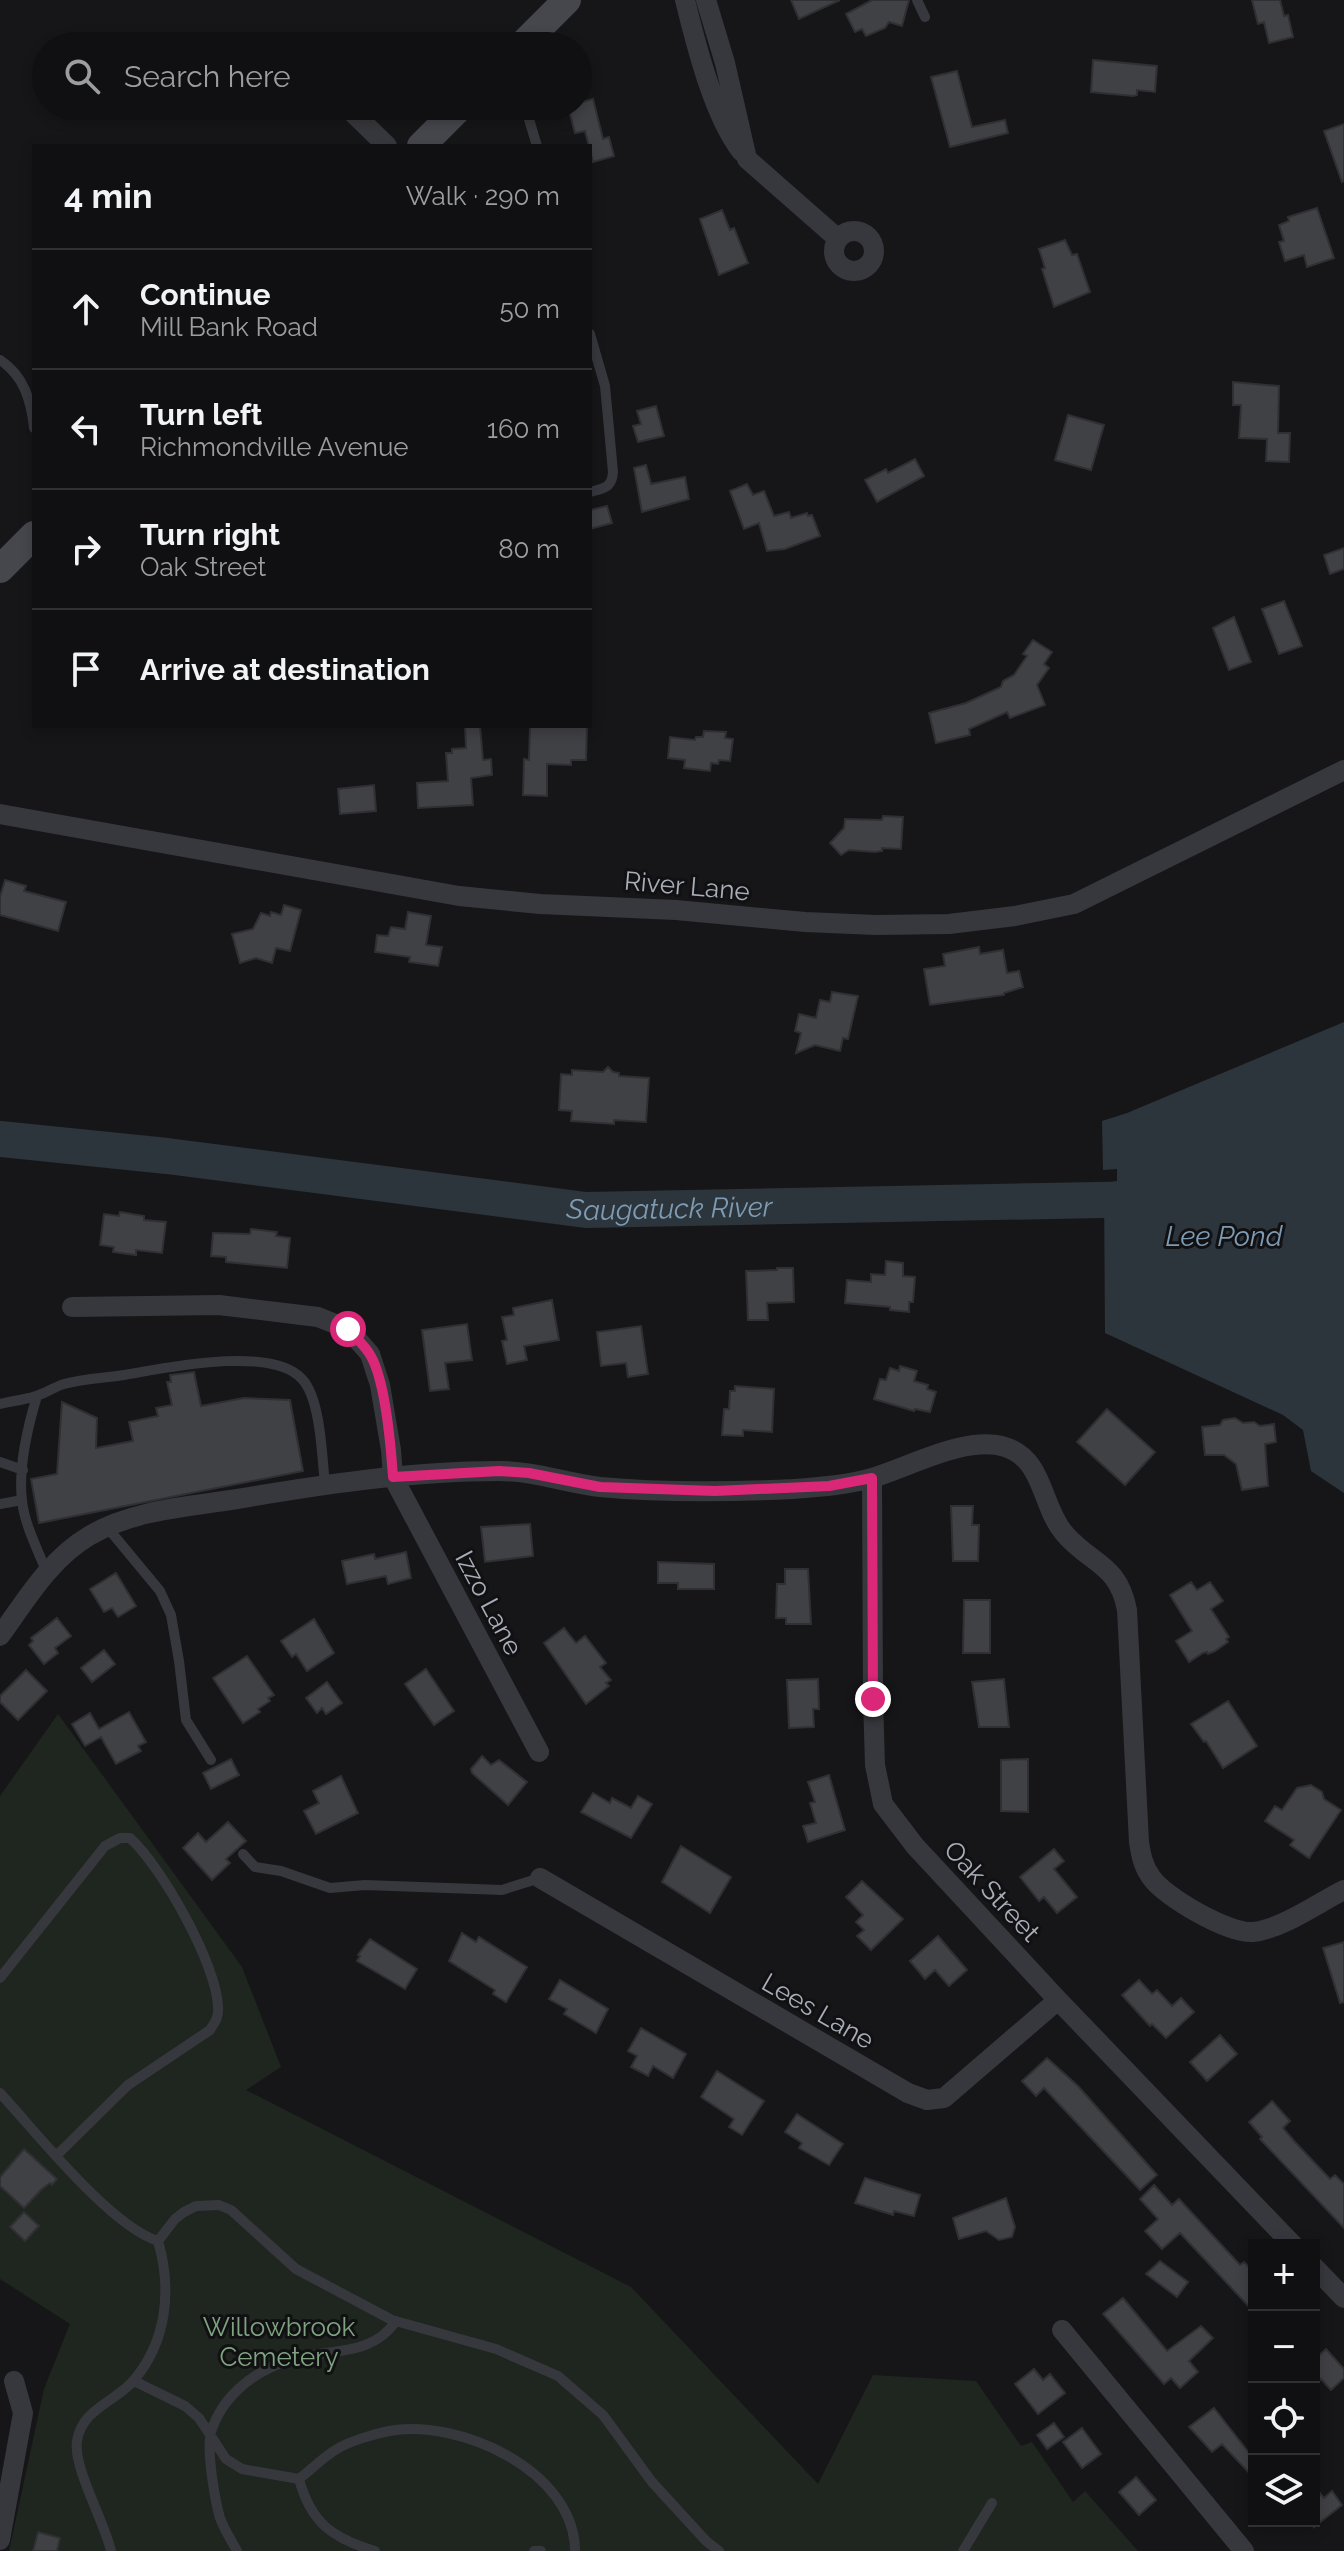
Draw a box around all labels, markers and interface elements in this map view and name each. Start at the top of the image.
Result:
search box [32,32,592,120]
icon: search [60,54,104,98]
text: Search here [124,59,291,94]
text: 4 min [64,176,152,216]
text: Walk · 290 m [406,181,560,211]
text: Continue [140,277,271,312]
icon: ahead [64,287,108,331]
text: 50 m [499,294,560,324]
text: Mill Bank Road [140,312,318,342]
text: Turn left [140,397,262,432]
icon: left [64,407,108,451]
text: 160 m [487,414,560,444]
text: Richmondville Avenue [140,432,409,462]
text: Turn right [140,517,280,552]
icon: right [64,527,108,571]
text: 80 m [498,534,560,564]
text: Oak Street [140,552,266,582]
icon: arrive [64,647,108,691]
text: Arrive at destination [140,652,430,687]
street label: River Lane [623,866,751,906]
water label: Saugatuck River [564,1190,774,1227]
water label: Lee Pond [1166,1220,1284,1253]
route start [330,1311,366,1347]
street label: Izzo Lane [449,1546,529,1660]
route end [855,1681,891,1717]
street label: Oak Street [938,1835,1046,1948]
street label: Lees Lane [757,1967,879,2055]
map controls [1248,2239,1320,2527]
button: + [1248,2239,1320,2311]
button: − [1248,2311,1320,2383]
park label: Willowbrook Cemetery [203,2312,356,2372]
button: locate [1248,2383,1320,2455]
button: layers [1248,2455,1320,2527]

